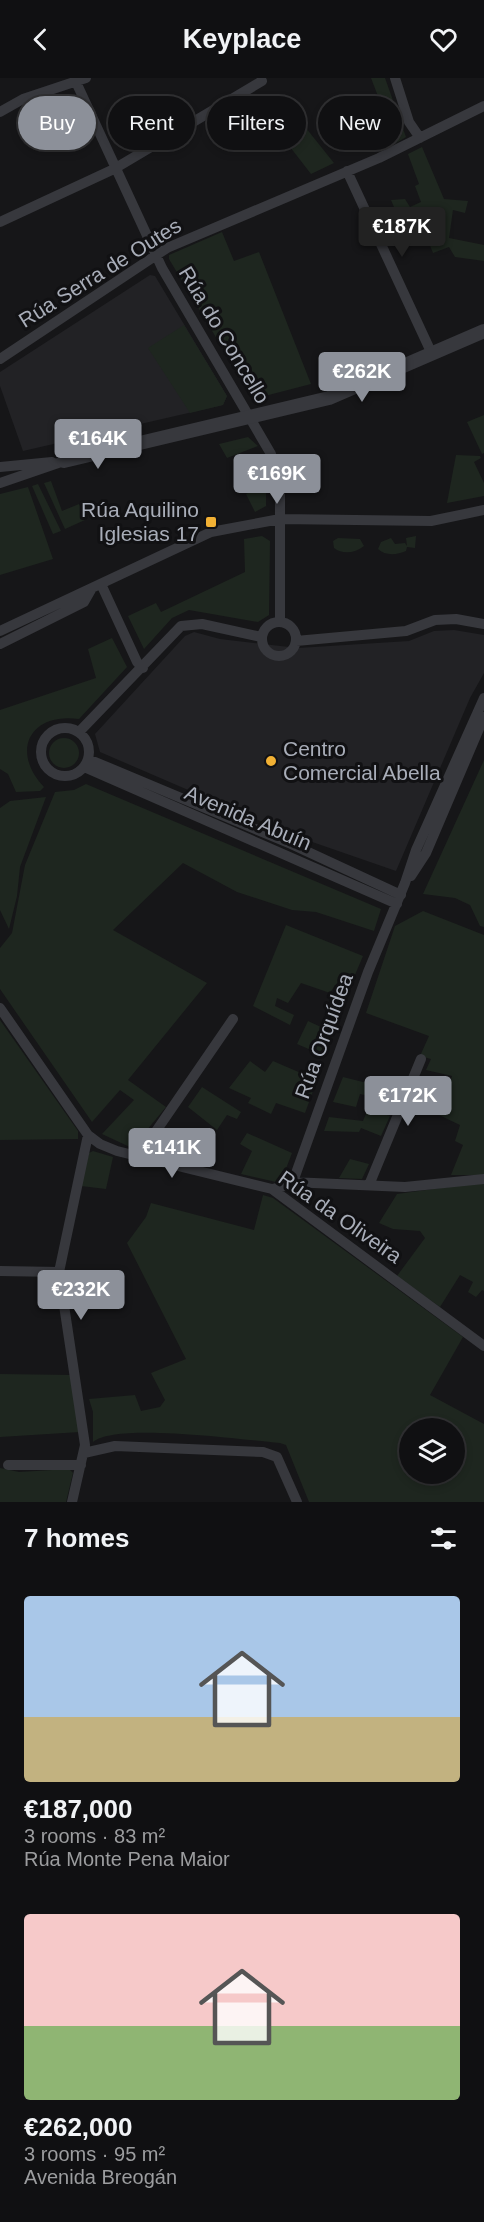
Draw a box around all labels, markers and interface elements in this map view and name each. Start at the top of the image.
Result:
icon: back [24,23,57,56]
icon: heart [427,23,460,56]
text: Keyplace [183,24,301,54]
chip: Buy [18,96,96,150]
chip: Rent [108,96,195,150]
chip: Filters [207,96,306,150]
chip: New [318,96,402,150]
pin: €187K [360,207,444,258]
street label: Rúa Serra de Outes [14,213,185,332]
text: €187K [373,215,431,237]
street label: Rúa do Concello [175,262,274,407]
pin: €262K [320,352,404,403]
text: €262K [333,360,391,382]
pin: €164K [56,419,140,470]
text: €164K [69,427,127,449]
pin: €169K [235,454,319,505]
text: €169K [248,462,306,484]
place label: Rúa Aquilino Iglesias 17 [81,498,199,545]
marker: Rúa Aquilino Iglesias 17 [204,515,218,529]
place label: Centro Comercial Abella [283,737,441,784]
marker: Centro Comercial Abella [264,754,278,768]
street label: Avenida Abuín [182,781,315,855]
street label: Rúa Orquídea [290,970,357,1102]
pin: €172K [366,1076,450,1127]
text: €172K [379,1084,437,1106]
pin: €141K [130,1128,214,1179]
text: €141K [143,1136,201,1158]
street label: Rúa da Oliveira [274,1166,406,1268]
pin: €232K [39,1270,123,1321]
text: €232K [52,1278,110,1300]
map controls [399,1418,465,1484]
button: layers [399,1418,465,1484]
icon: filters [427,1522,460,1555]
text: 7 homes [24,1523,130,1553]
icon: home [188,1635,296,1743]
text: €187,000 [24,1794,132,1824]
text: 3 rooms · 83 m² [24,1825,165,1847]
text: Rúa Monte Pena Maior [24,1848,230,1870]
icon: home [188,1953,296,2061]
text: €262,000 [24,2112,132,2142]
text: 3 rooms · 95 m² [24,2143,165,2165]
text: Avenida Breogán [24,2166,177,2188]

